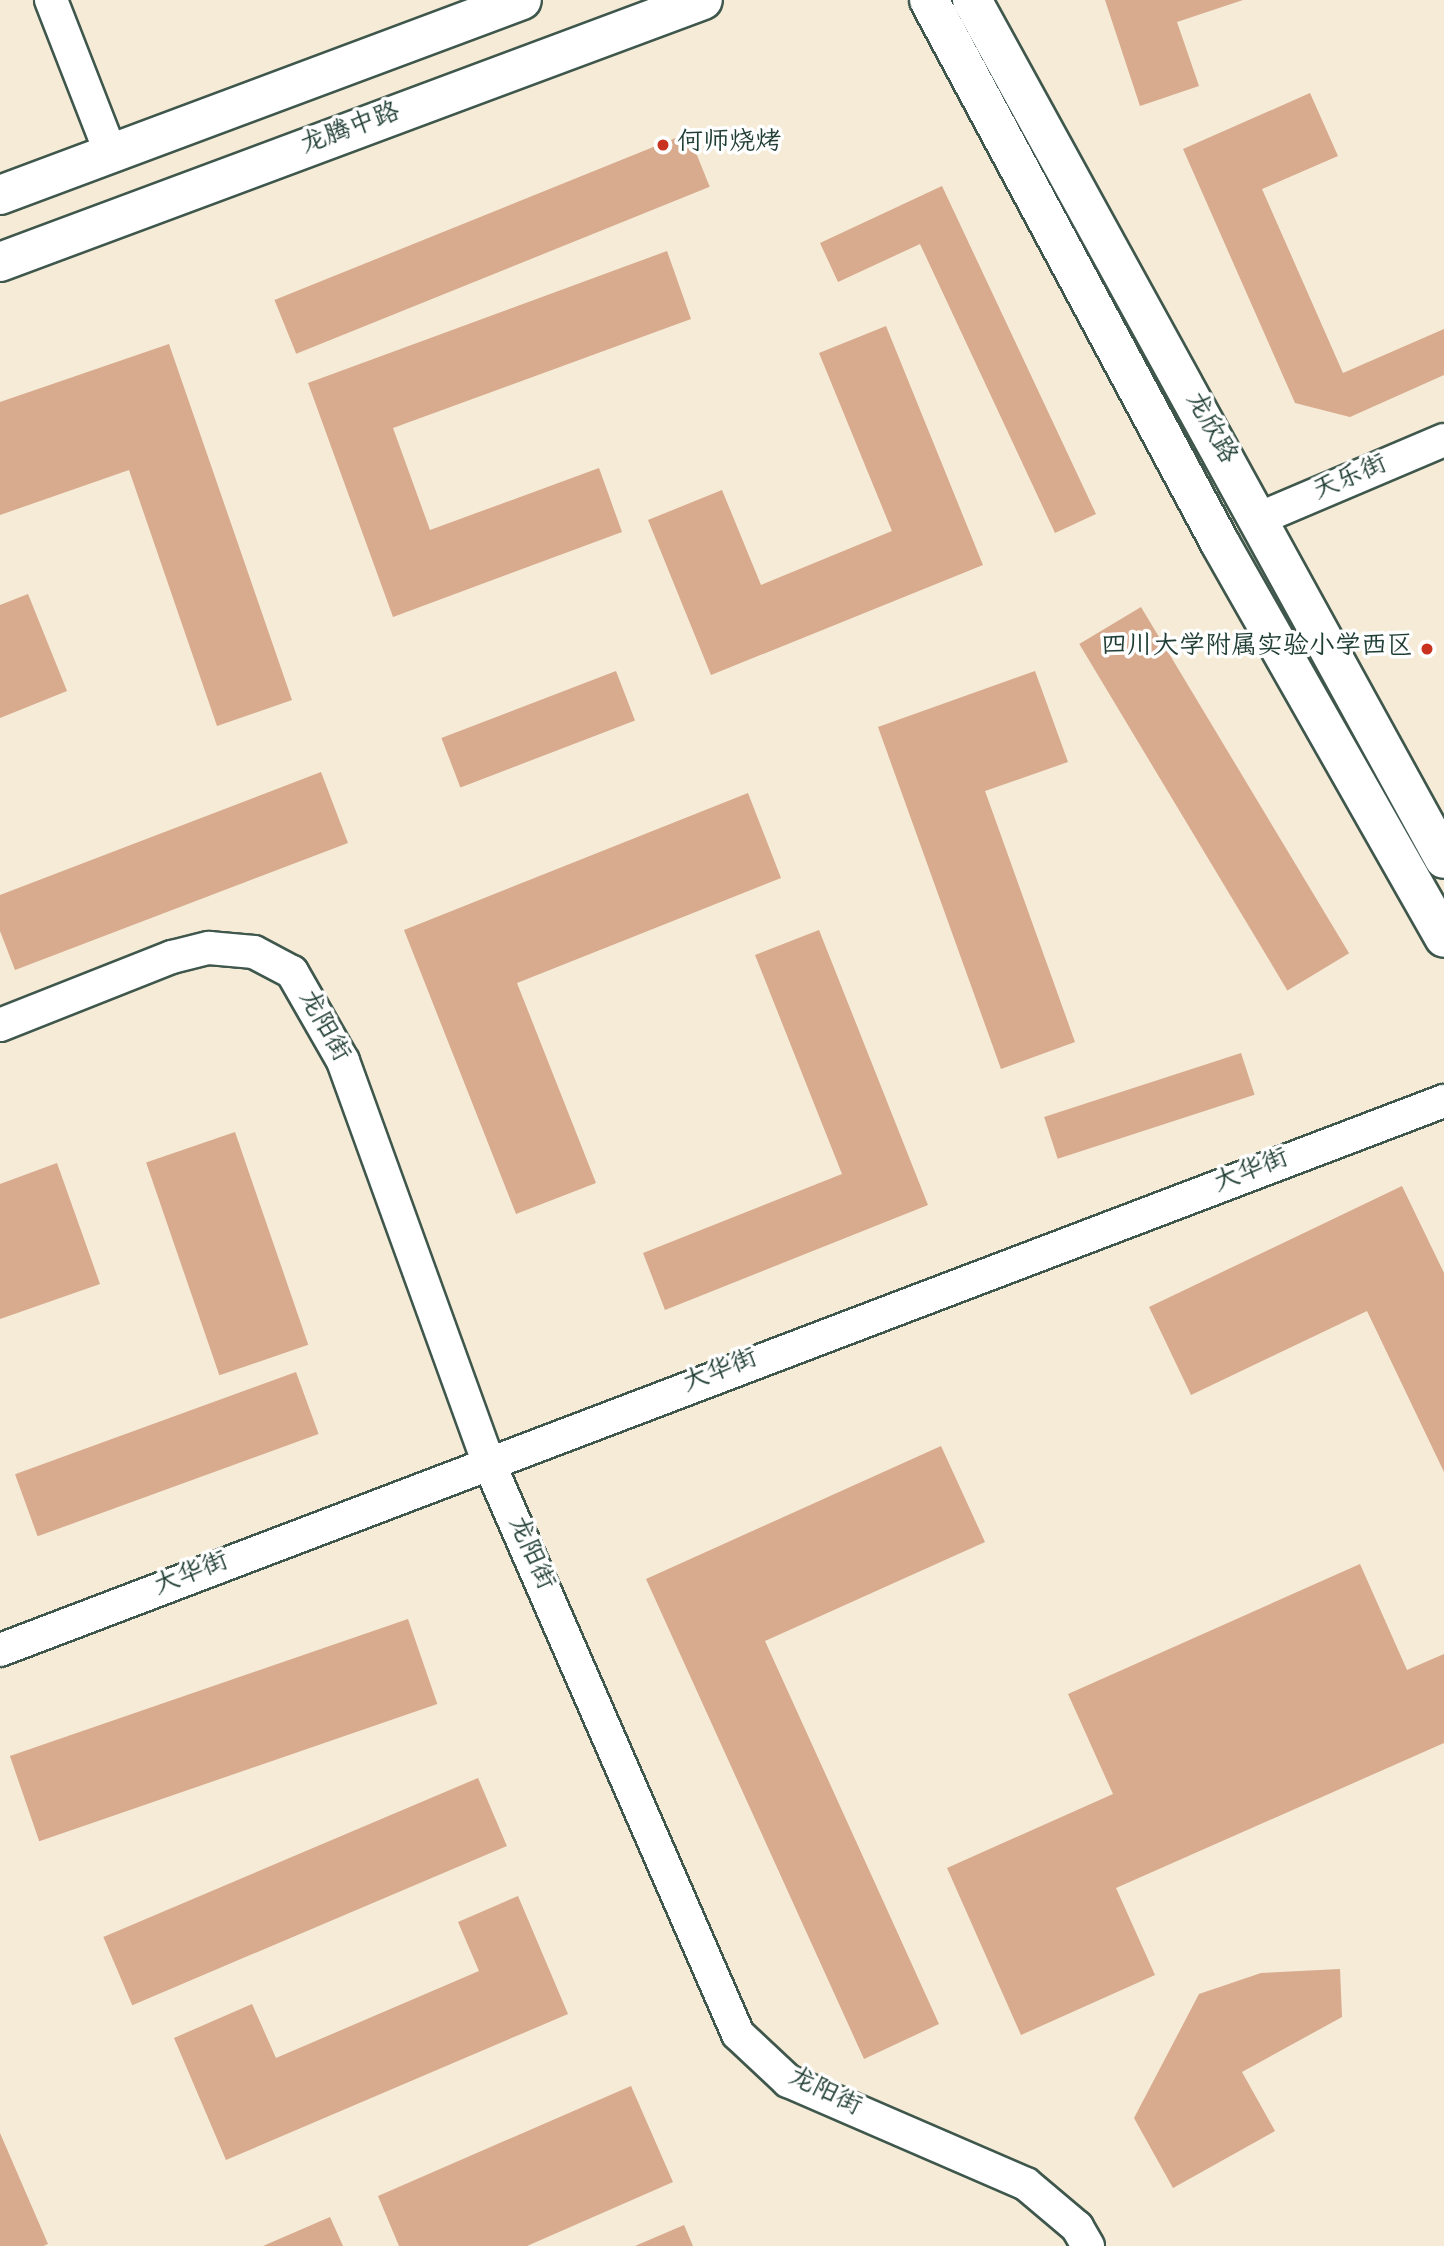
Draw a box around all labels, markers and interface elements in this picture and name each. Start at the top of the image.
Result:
street label: 龙腾中路 [297,99,405,163]
place label: 何师烧烤 [677,129,781,161]
marker: 何师烧烤 [655,137,671,153]
street label: 龙欣路 [1176,387,1242,471]
street label: 天乐街 [1309,450,1393,510]
place label: 四川大学附属实验小学西区 [1101,633,1413,665]
marker: 四川大学附属实验小学西区 [1419,641,1435,657]
street label: 龙阳街 [289,985,355,1069]
street label: 大华街 [1210,1144,1294,1202]
street label: 大华街 [679,1344,763,1402]
street label: 龙阳街 [499,1512,559,1596]
street label: 大华街 [150,1547,234,1605]
street label: 龙阳街 [782,2063,866,2125]

